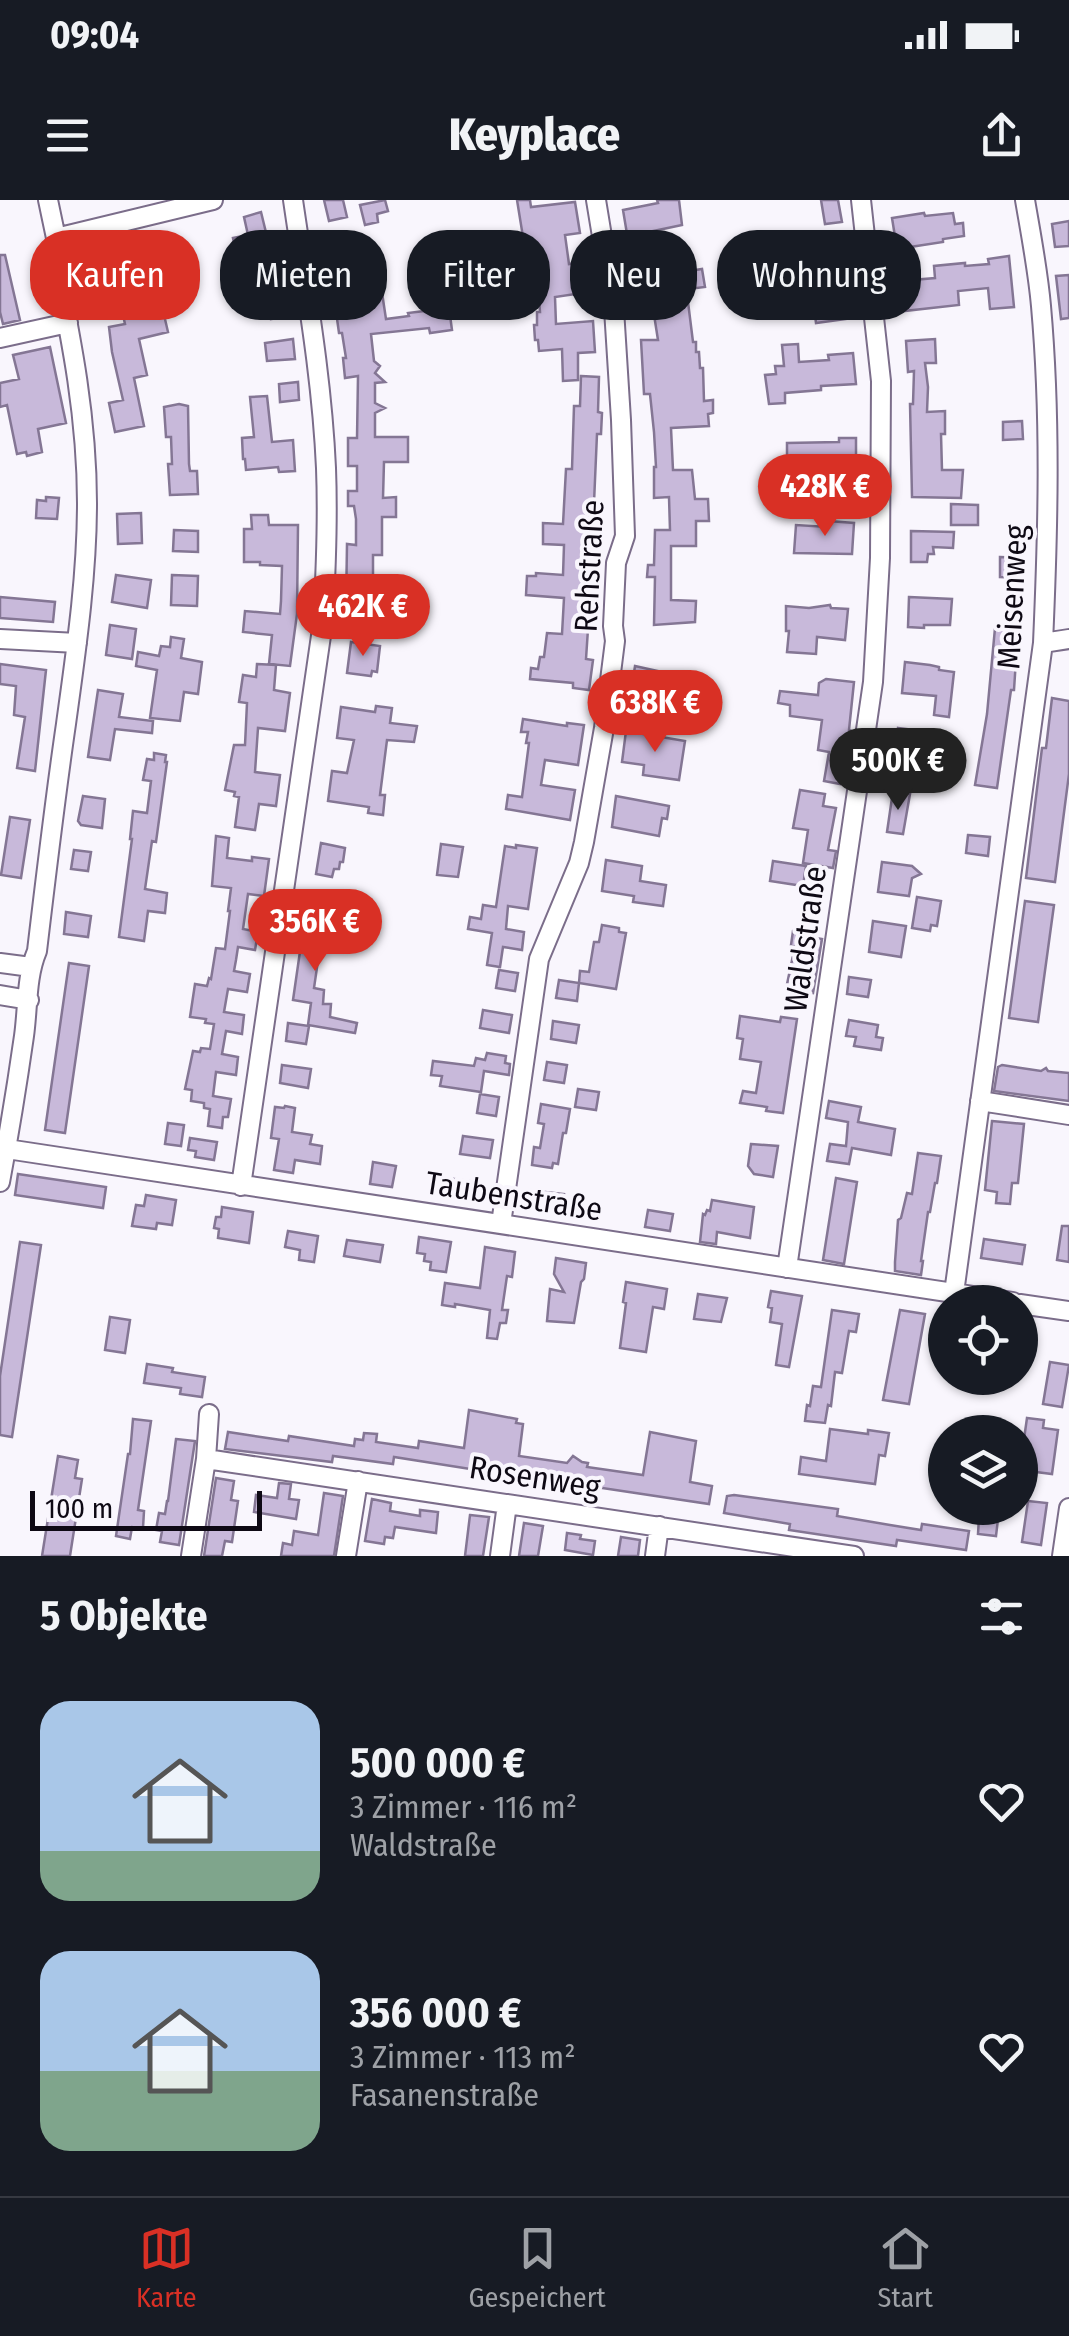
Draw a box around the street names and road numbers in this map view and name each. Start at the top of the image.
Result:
street label: Rehstraße [567,499,611,633]
street label: Meisenweg [989,524,1035,670]
street label: Waldstraße [776,864,834,1014]
street label: Taubenstraße [423,1163,605,1229]
street label: Rosenweg [467,1448,603,1506]

